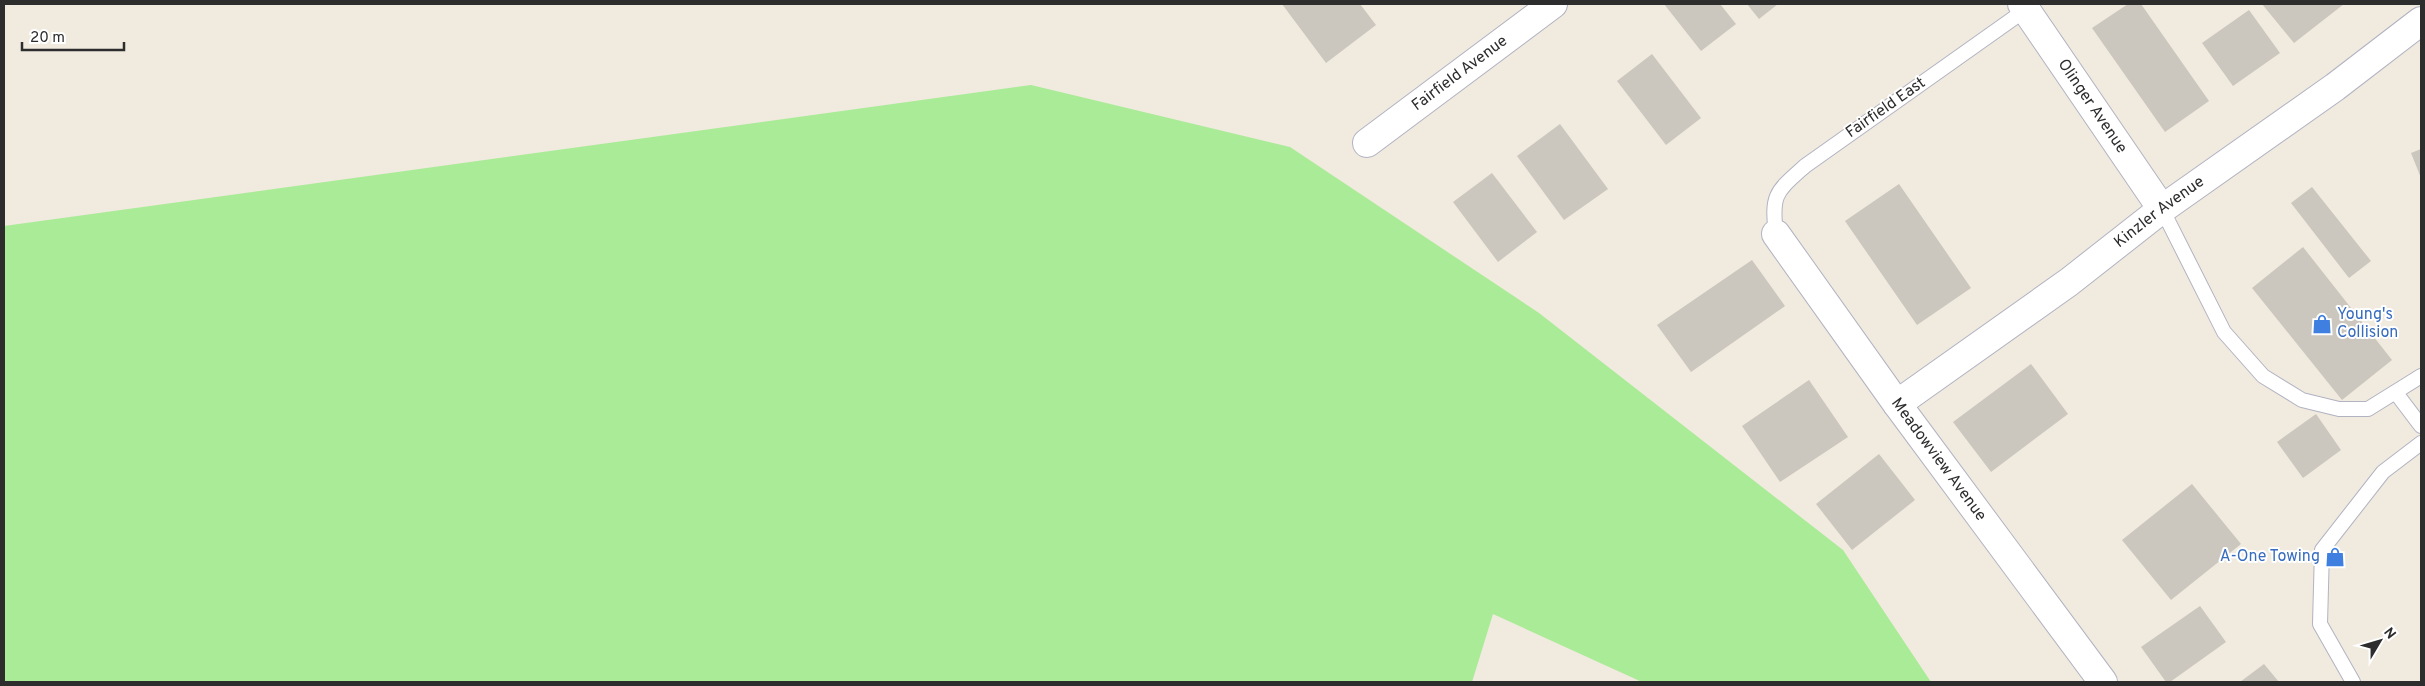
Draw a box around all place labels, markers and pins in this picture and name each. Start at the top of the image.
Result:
place label: Young's Collision [2337,305,2398,343]
shop icon: Young's Collision [2311,313,2333,335]
shop icon: A-One Towing [2324,546,2346,568]
place label: A-One Towing [2220,547,2320,567]

